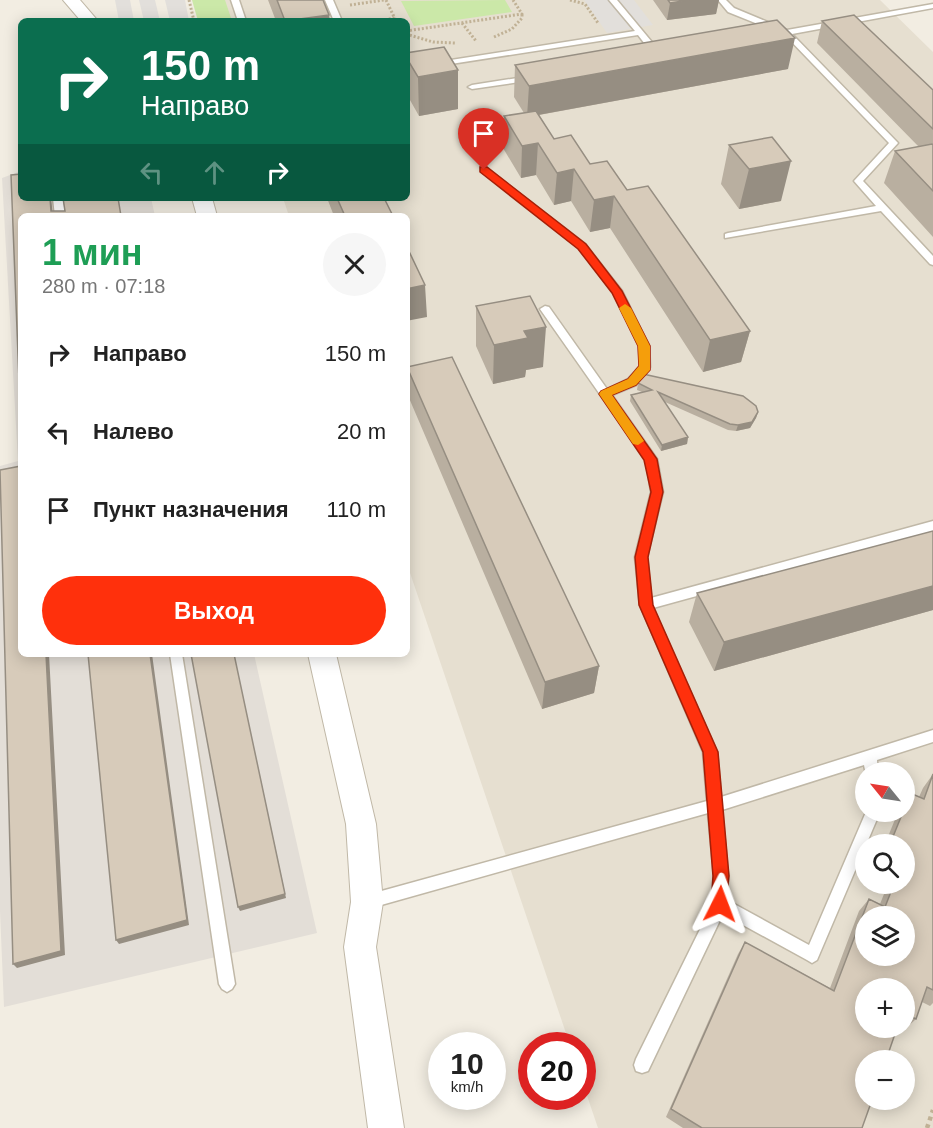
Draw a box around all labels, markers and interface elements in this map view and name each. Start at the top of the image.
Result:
icon: right [42,42,120,120]
text: 150 m [141,42,260,89]
text: Направо [141,91,249,121]
pin [458,108,509,170]
icon: arrive [467,117,500,150]
icon: left [135,156,168,189]
icon: ahead [198,156,231,189]
icon: right [261,156,294,189]
text: 1 мин [42,232,143,273]
button: close [323,233,386,296]
text: 280 m · 07:18 [42,275,165,297]
icon: right [42,338,75,371]
text: Направо [93,341,187,366]
text: 150 m [325,341,386,366]
icon: left [42,416,75,449]
text: Налево [93,419,174,444]
text: 20 m [337,419,386,444]
icon: arrive [42,494,75,527]
text: Пункт назначения [93,497,289,522]
text: 110 m [326,497,386,522]
button: Выход [42,576,386,645]
north arrow [855,762,915,822]
map controls [855,762,915,1110]
button: search [855,834,915,894]
position arrow [688,872,752,936]
button: layers [855,906,915,966]
button: + [855,978,915,1038]
speed limit sign: 20 [518,1032,596,1110]
text: 10 [450,1047,484,1080]
button: − [855,1050,915,1110]
text: km/h [451,1078,483,1095]

